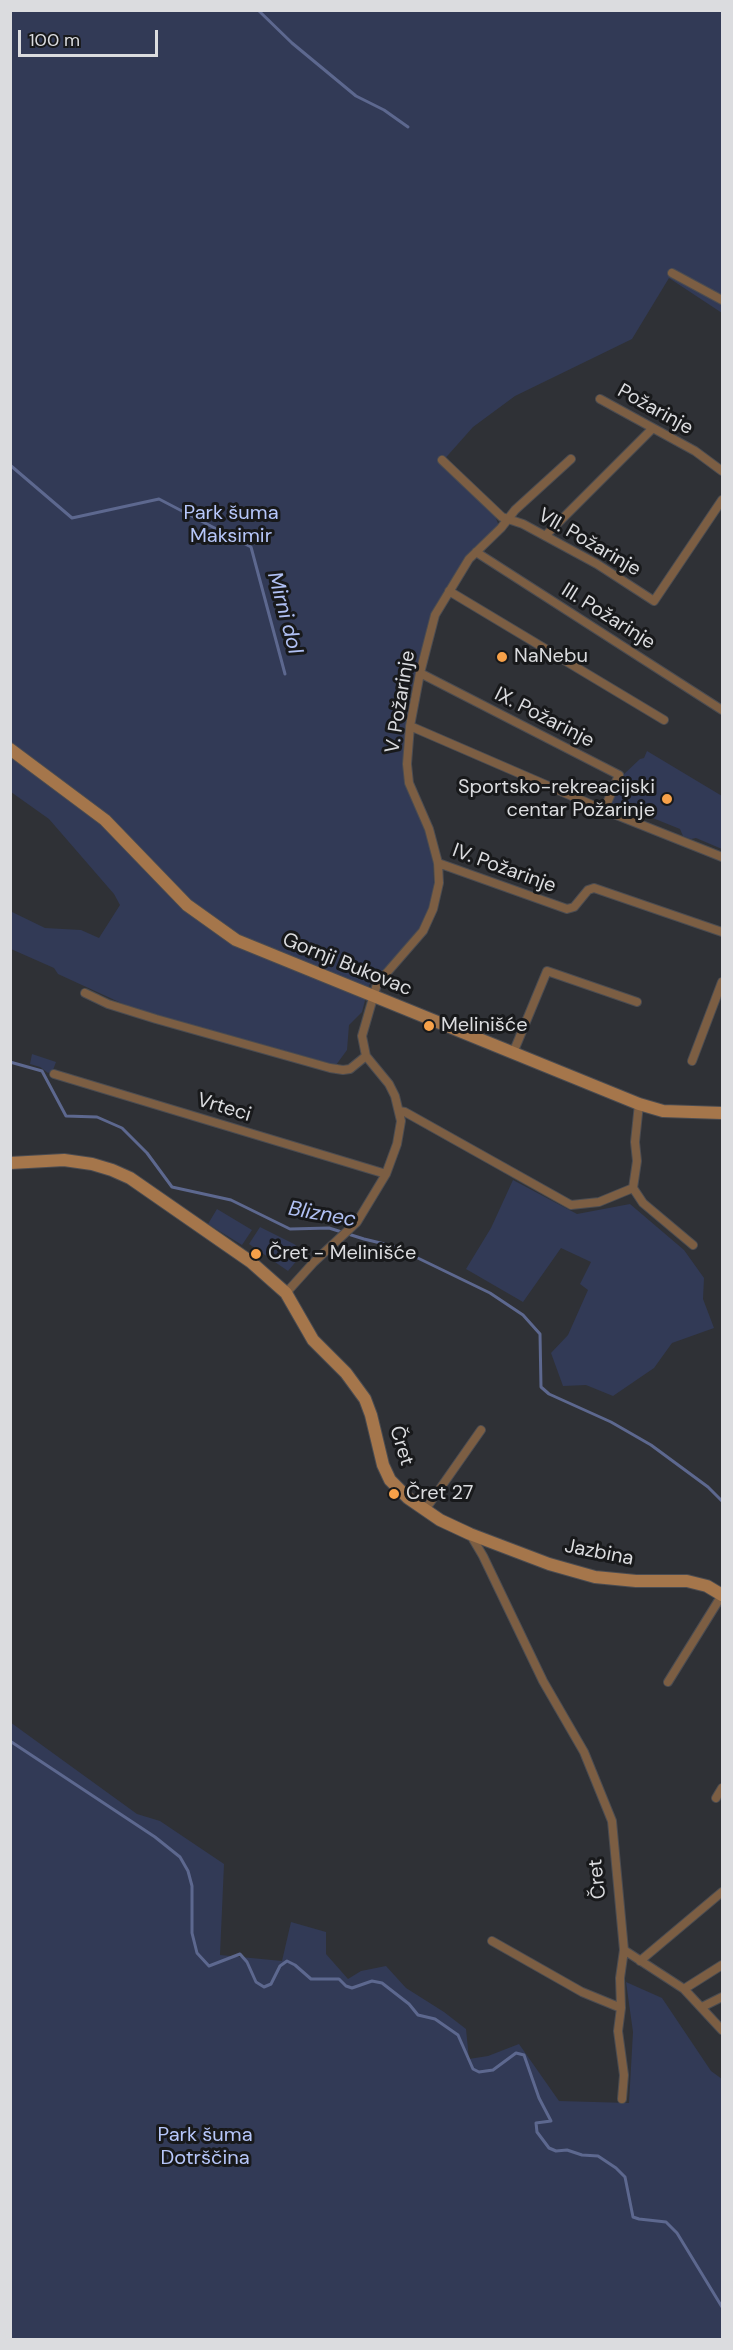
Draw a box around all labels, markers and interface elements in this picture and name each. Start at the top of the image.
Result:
scale bar [21,18,160,56]
text: 100 m [29,28,80,52]
street label: Požarinje [613,379,697,441]
park label: Park šuma Maksimir [183,502,279,549]
street label: VII. Požarinje [533,504,645,582]
water label: Mirni dol [261,569,307,657]
street label: III. Požarinje [557,579,659,655]
place label: NaNebu [514,645,588,669]
street label: V. Požarinje [381,649,421,755]
marker: NaNebu [495,650,509,664]
street label: IX. Požarinje [490,683,598,753]
place label: Sportsko-rekreacijski centar Požarinje [458,776,655,823]
marker: Sportsko-rekreacijski centar Požarinje [660,792,674,806]
street label: IV. Požarinje [449,839,559,899]
street label: Gornji Bukovac [279,928,415,1002]
place label: Melinišće [441,1014,528,1038]
marker: Melinišće [422,1019,436,1033]
street label: Vrteci [194,1088,254,1128]
water label: Bliznec [286,1197,358,1233]
place label: Čret - Melinišće [268,1242,416,1266]
marker: Čret - Melinišće [249,1247,263,1261]
street label: Čret [384,1423,418,1469]
place label: Čret 27 [406,1482,473,1506]
marker: Čret 27 [387,1487,401,1501]
street label: Jazbina [562,1535,636,1571]
street label: Čret [584,1858,612,1900]
park label: Park šuma Dotrščina [157,2124,253,2171]

